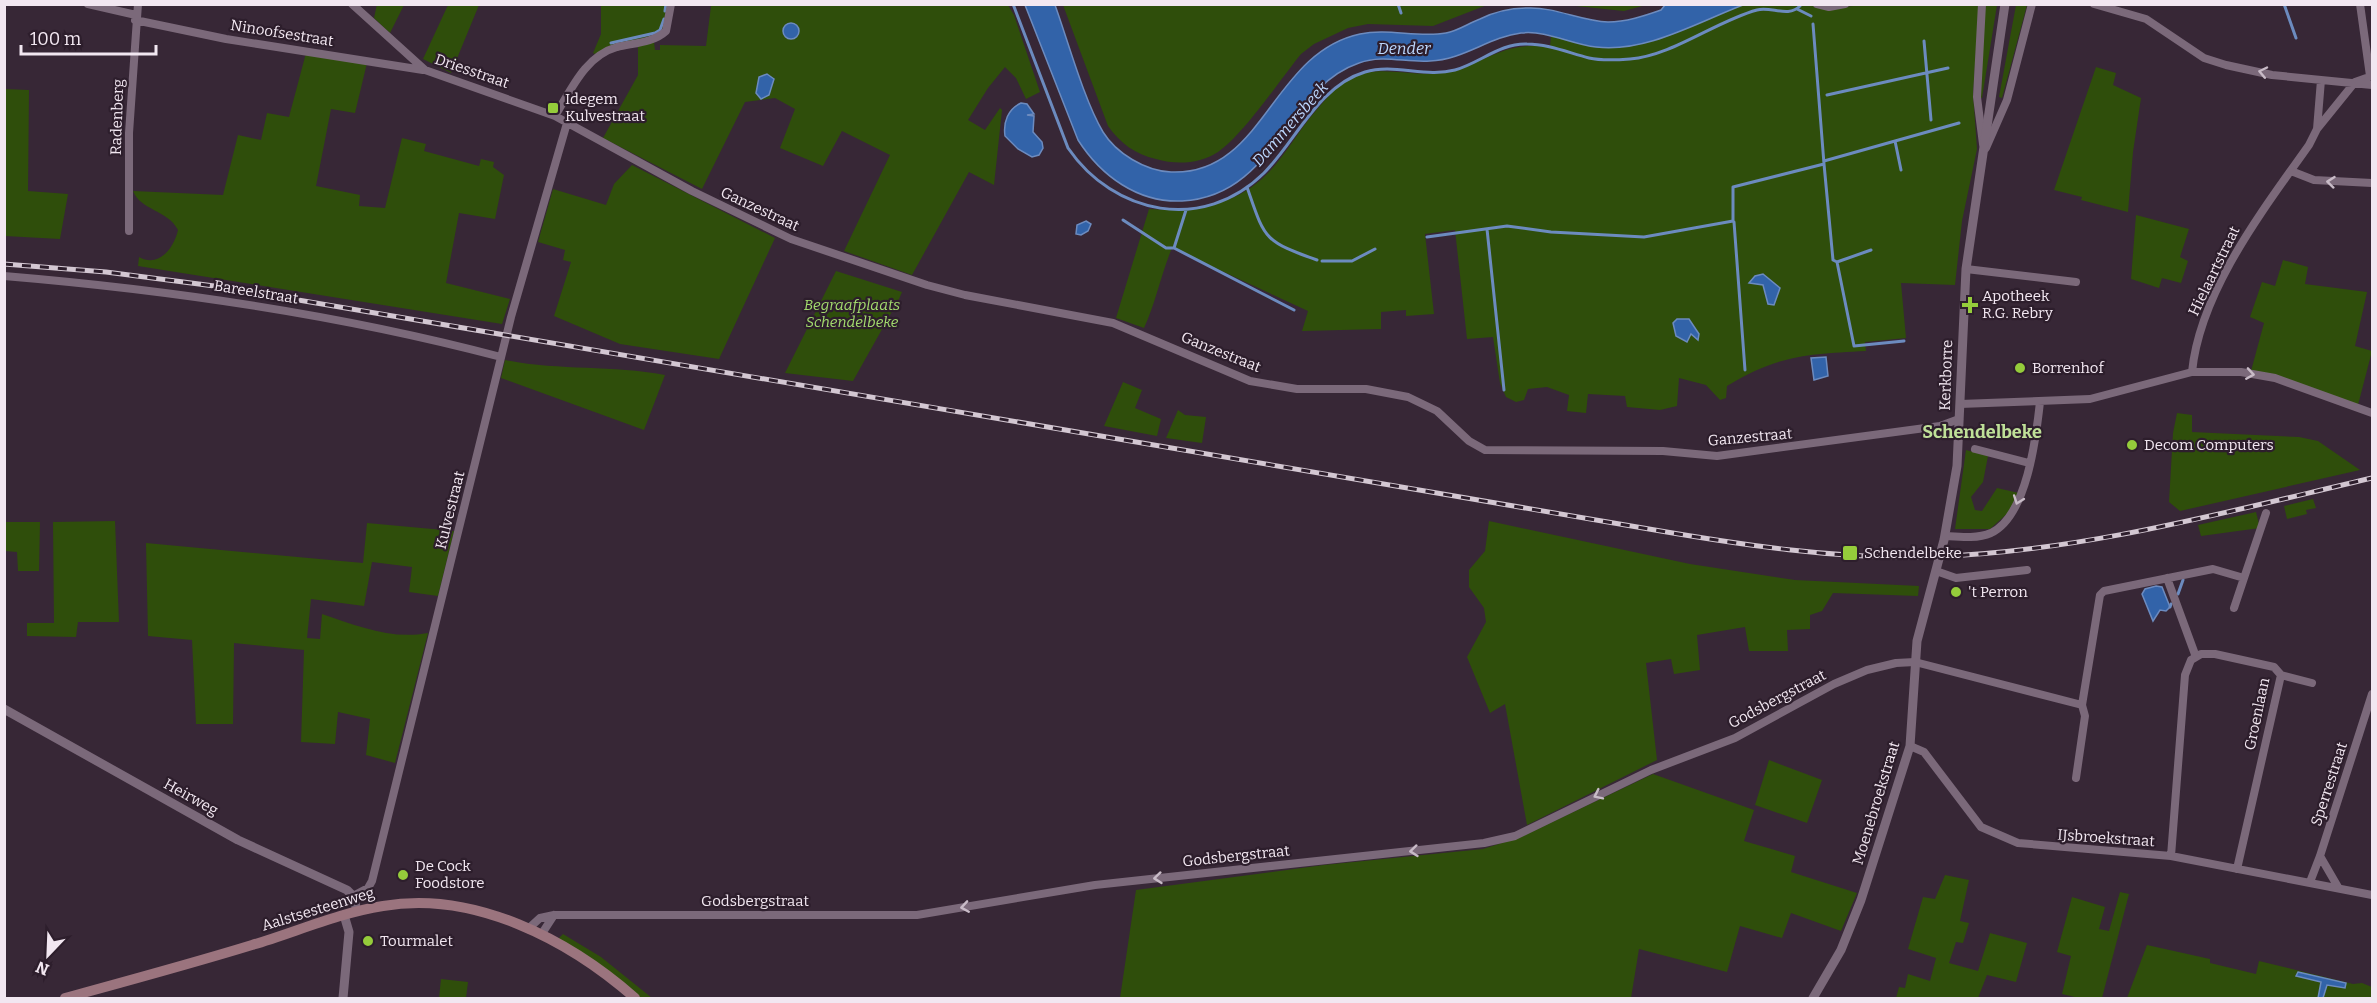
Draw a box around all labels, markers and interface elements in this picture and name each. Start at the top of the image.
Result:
street label: Ninoofsestraat [229,16,335,50]
scale bar [21,18,156,56]
text: 100 m [30,28,81,50]
water label: Dender [1378,39,1432,58]
street label: Driesstraat [432,50,512,92]
one-way arrow [2258,67,2268,80]
water label: Dammersbeek [1248,78,1332,170]
street label: Radenberg [107,79,127,155]
place label: Idegem Kulvestraat [565,90,645,125]
marker: Idegem Kulvestraat [546,101,560,115]
one-way arrow [2326,176,2335,189]
street label: Ganzestraat [718,183,803,235]
street label: Hielaartstraat [2185,223,2244,319]
street label: Bareelstraat [213,276,300,308]
place label: Apotheek R.G. Rebry [1982,287,2053,322]
park label: Begraafplaats Schendelbeke [804,296,900,331]
marker: Apotheek R.G. Rebry [1963,298,1977,312]
street label: Ganzestraat [1178,328,1264,376]
street label: Kerkborre [1936,339,1956,411]
place label: Borrenhof [2032,359,2105,377]
marker: Borrenhof [2013,361,2027,375]
one-way arrow [2245,367,2255,380]
district label: Schendelbeke [1922,421,2042,443]
street label: Ganzestraat [1707,424,1793,450]
place label: Decom Computers [2144,436,2274,454]
marker: Decom Computers [2125,438,2139,452]
street label: Kulvestraat [432,468,469,551]
one-way arrow [2013,494,2026,504]
marker: Schendelbeke [1841,544,1859,562]
place label: Schendelbeke [1864,544,1962,562]
place label: 't Perron [1968,583,2028,601]
marker: 't Perron [1949,585,1963,599]
street label: Godsbergstraat [1725,665,1829,732]
street label: Groenlaan [2241,676,2274,752]
street label: Moenebroekstraat [1849,739,1903,867]
street label: Sperrestraat [2307,739,2351,828]
street label: Heirweg [161,775,221,819]
one-way arrow [1594,788,1605,800]
street label: IJsbroekstraat [2057,826,2156,850]
street label: Godsbergstraat [1181,841,1291,871]
one-way arrow [1410,844,1419,857]
place label: De Cock Foodstore [415,857,484,892]
marker: De Cock Foodstore [396,868,410,882]
one-way arrow [1153,872,1162,884]
street label: Aalstsesteenweg [259,883,377,935]
street label: Godsbergstraat [701,892,809,910]
one-way arrow [960,900,970,913]
north arrow [18,925,78,985]
place label: Tourmalet [380,932,453,950]
marker: Tourmalet [361,934,375,948]
text: N [33,957,52,980]

